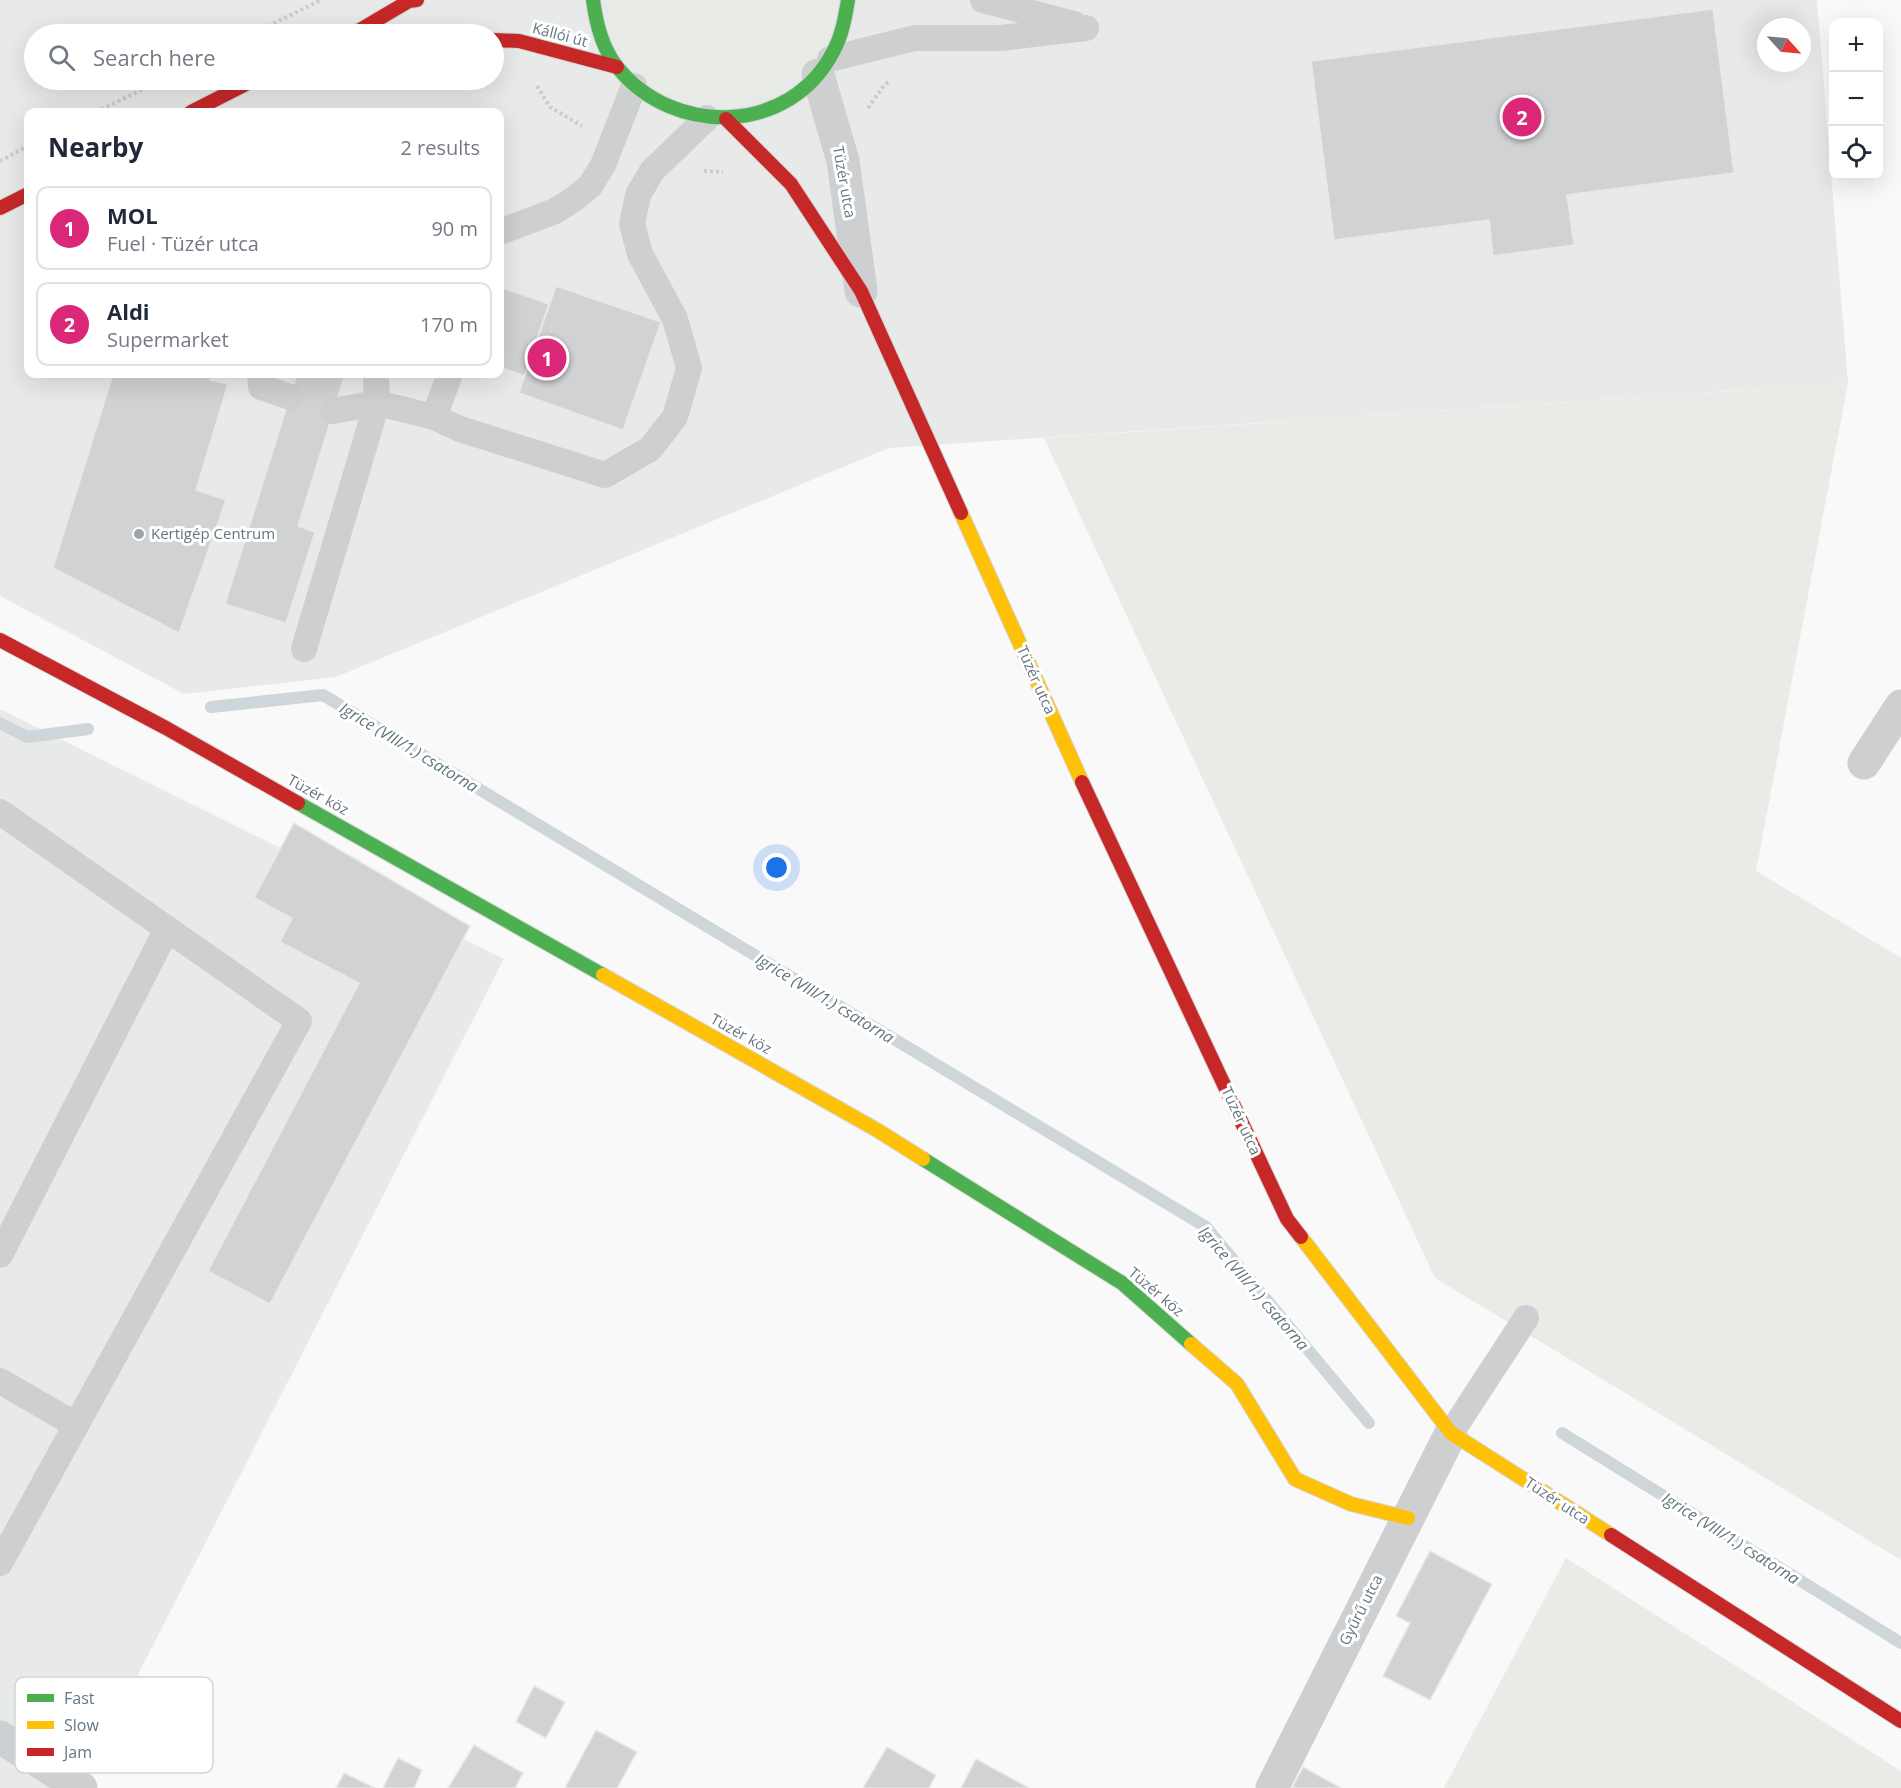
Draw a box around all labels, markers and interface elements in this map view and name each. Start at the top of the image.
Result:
street label: Kállói út [530,17,590,51]
north arrow [1757,18,1811,72]
map controls [1829,18,1883,180]
button: + [1829,18,1883,72]
search box [24,24,504,90]
icon: search [45,41,78,74]
text: Search here [93,42,216,72]
button: − [1829,72,1883,126]
pin: 2 [1502,94,1541,140]
button: locate [1829,126,1883,180]
text: Nearby [48,129,143,165]
text: 2 results [400,134,480,161]
street label: Tüzér utca [829,144,861,220]
text: MOL [107,200,158,230]
text: 1 [64,215,75,242]
text: 90 m [431,215,478,242]
text: Fuel · Tüzér utca [107,230,259,257]
text: Aldi [107,296,150,326]
text: 2 [64,311,75,338]
text: 170 m [420,311,478,338]
text: Supermarket [107,326,229,353]
pin: 1 [528,336,566,380]
place label: Kertigép Centrum [151,523,275,543]
marker: Kertigép Centrum [132,527,146,541]
street label: Tüzér utca [1013,642,1061,717]
water label: Igrice (VIII/1.) csatorna [336,697,482,797]
street label: Tüzér köz [284,769,353,819]
your location [762,853,791,882]
water label: Igrice (VIII/1.) csatorna [752,948,898,1048]
street label: Tüzér köz [707,1008,776,1058]
street label: Tüzér utca [1217,1083,1266,1158]
water label: Igrice (VIII/1.) csatorna [1194,1221,1314,1355]
street label: Tüzér köz [1125,1262,1189,1320]
street label: Tüzér utca [1521,1472,1594,1528]
water label: Igrice (VIII/1.) csatorna [1658,1487,1804,1589]
street label: Gyűrű utca [1334,1571,1386,1648]
legend [15,1677,213,1773]
text: Fast [64,1687,95,1709]
text: Slow [64,1714,99,1736]
text: Jam [62,1741,92,1763]

